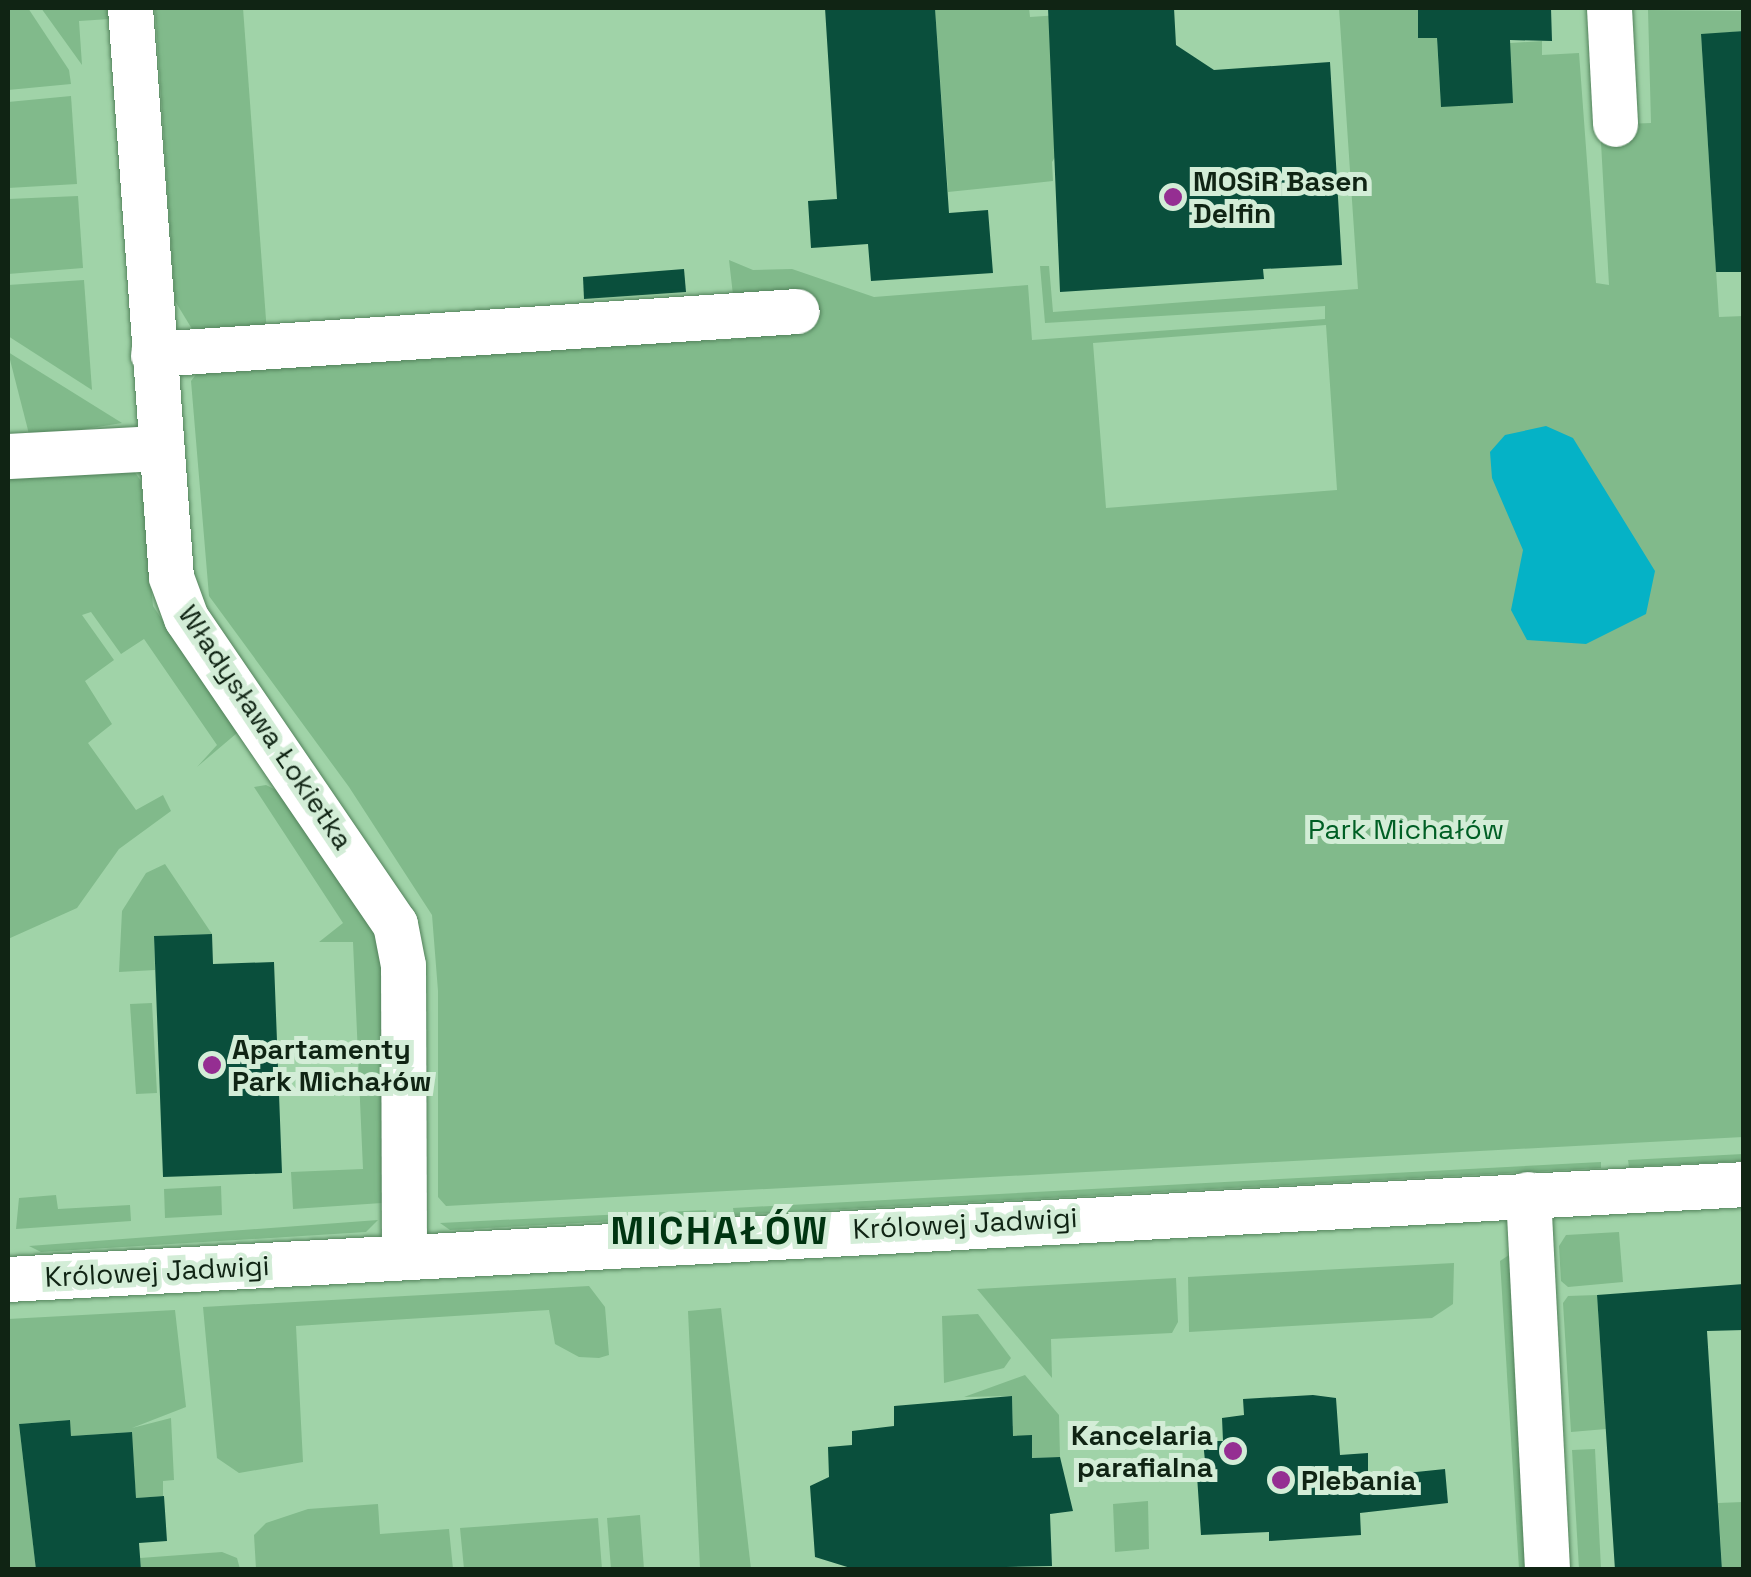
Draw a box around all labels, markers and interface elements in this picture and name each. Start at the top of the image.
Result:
place label: MOSiR Basen Delfin [1193,164,1369,230]
marker: MOSiR Basen Delfin [1162,186,1184,208]
street label: Władysława Łokietka [172,598,360,856]
park label: Park Michałów [1308,812,1504,846]
place label: Apartamenty Park Michałów [232,1032,431,1098]
marker: Apartamenty Park Michałów [201,1054,223,1076]
street label: Królowej Jadwigi [852,1200,1078,1246]
district label: MICHAŁÓW [611,1209,829,1255]
street label: Królowej Jadwigi [44,1248,270,1294]
place label: Kancelaria parafialna [1071,1418,1213,1484]
marker: Kancelaria parafialna [1222,1440,1244,1462]
place label: Plebania [1301,1463,1416,1497]
marker: Plebania [1270,1469,1292,1491]

